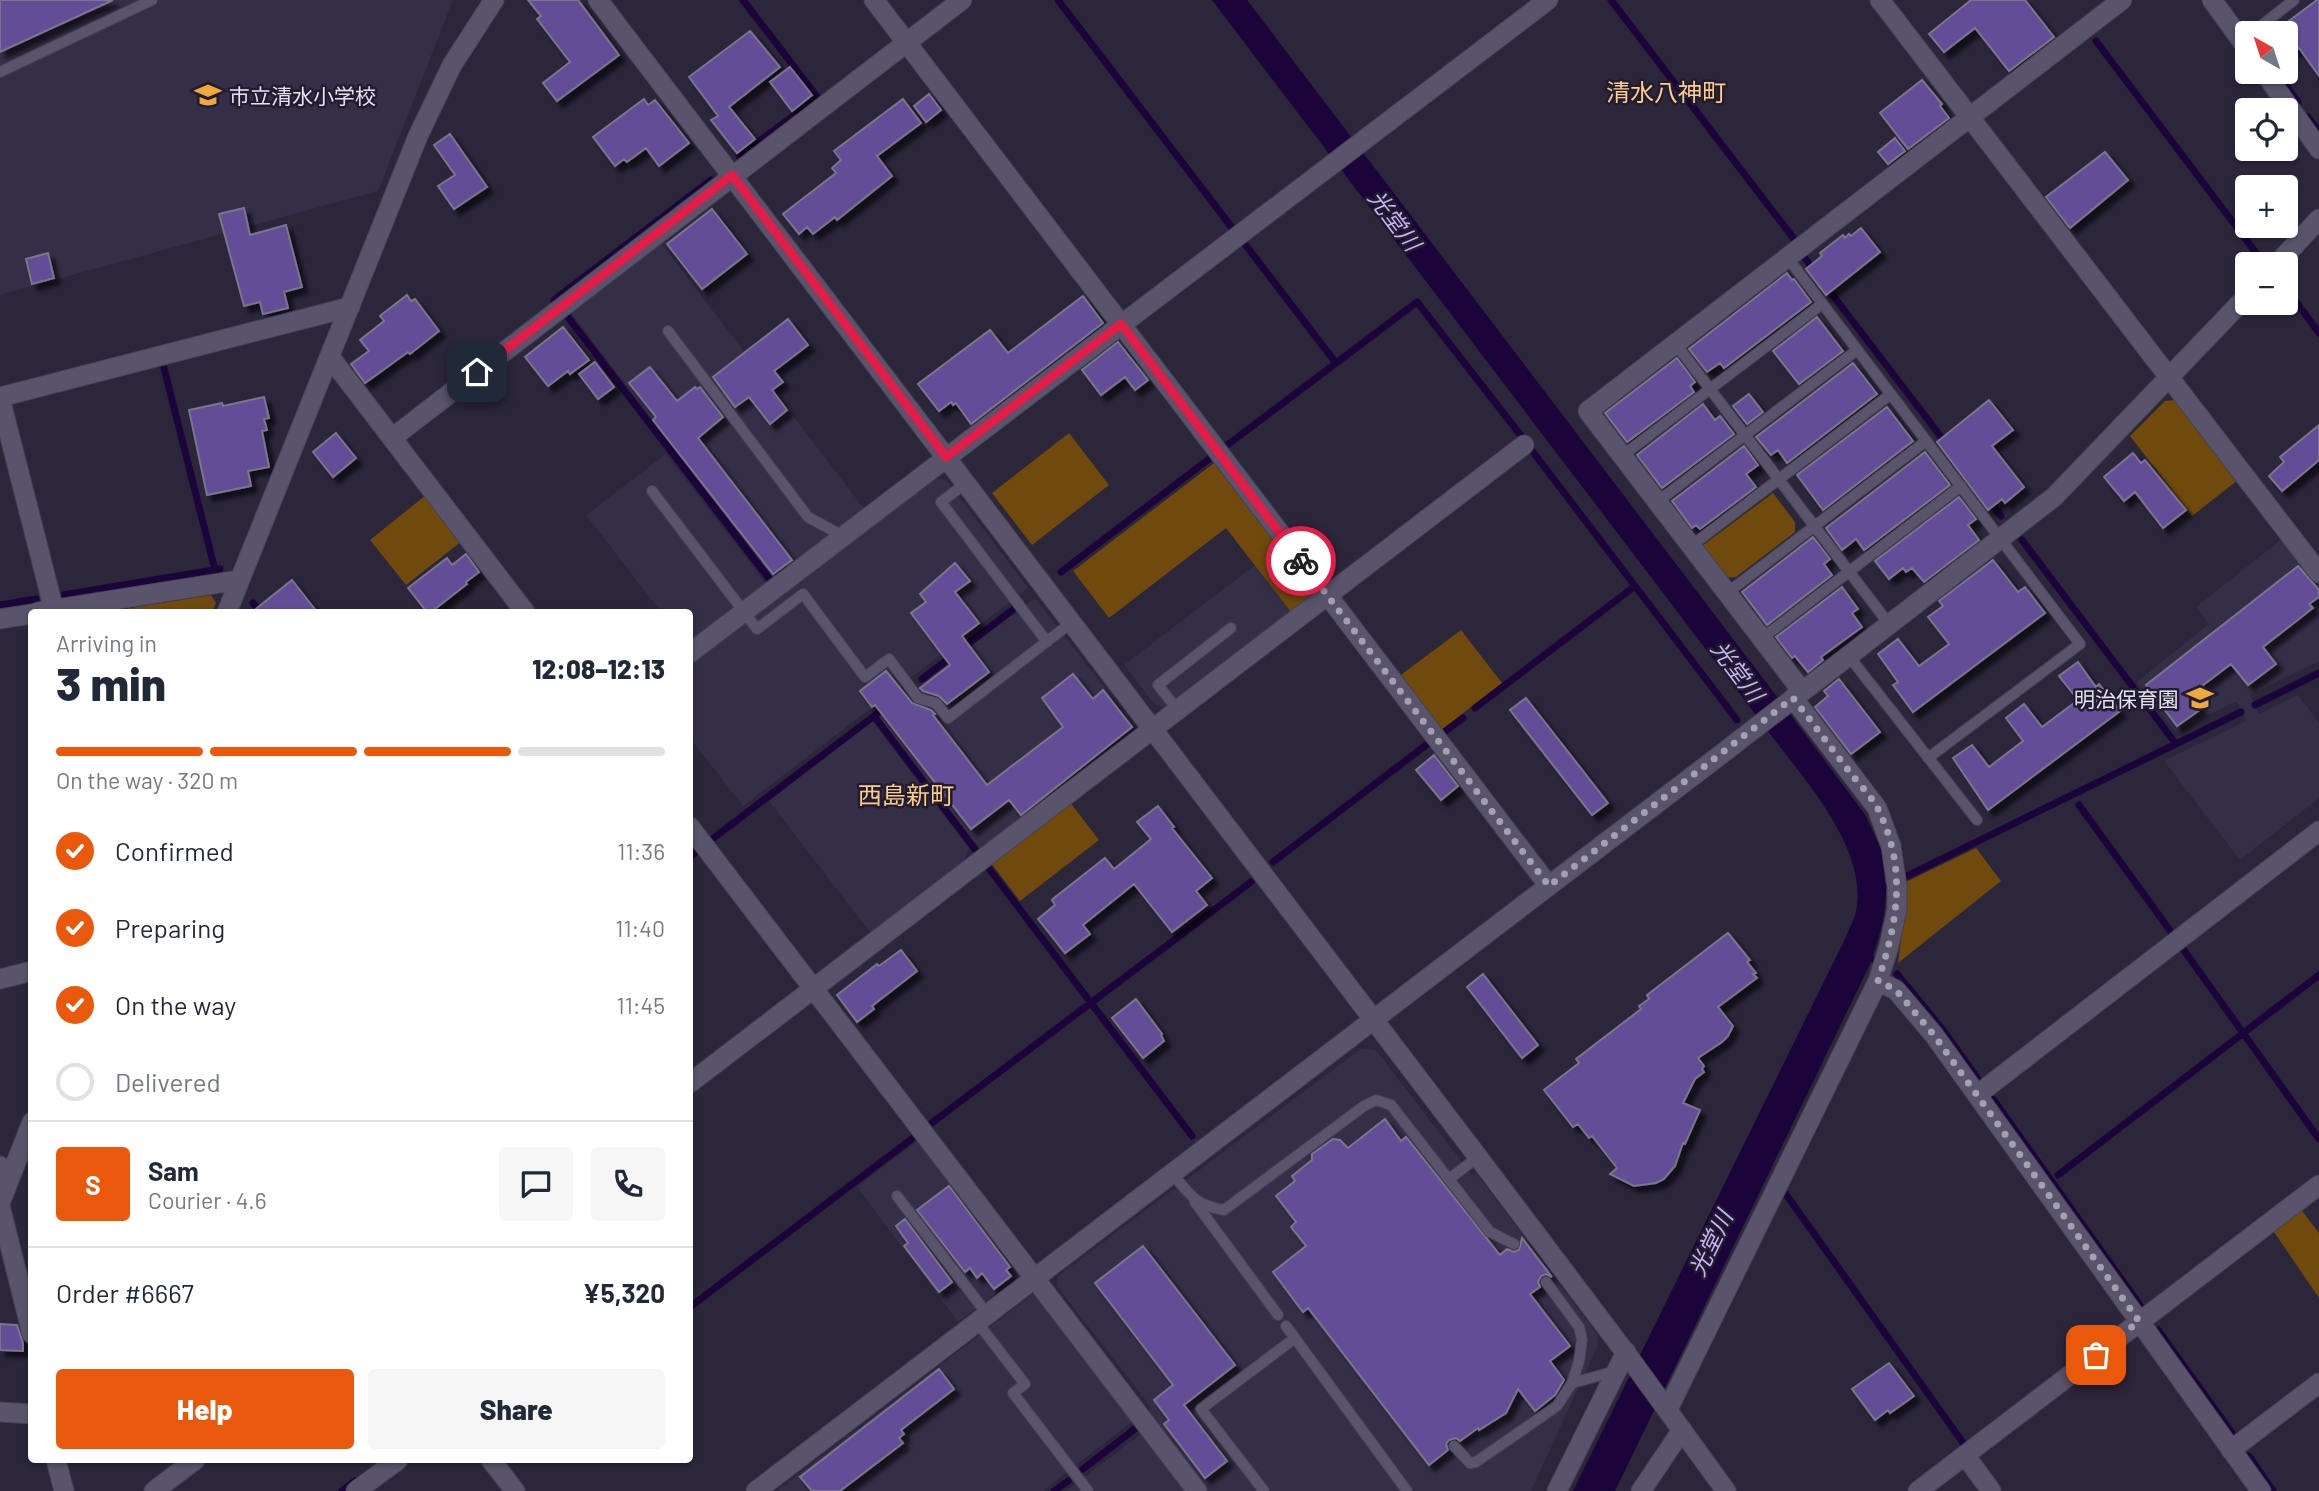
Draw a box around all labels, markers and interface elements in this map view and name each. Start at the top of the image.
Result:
north arrow [2235,21,2298,84]
map controls [2235,21,2298,315]
district label: 清水八神町 [1606,77,1726,106]
school or university icon: 市立清水小学校 [193,80,223,110]
place label: 市立清水小学校 [229,83,376,108]
button: locate [2235,98,2298,161]
button: + [2235,175,2298,238]
water label: 光堂川 [1363,184,1429,258]
button: − [2235,252,2298,315]
pin [447,342,507,402]
icon: home [458,353,496,391]
courier [1266,526,1336,596]
icon: bike [1282,542,1320,580]
text: Arriving in [56,629,157,657]
water label: 光堂川 [1706,635,1772,709]
text: 12:08–12:13 [532,653,665,684]
text: 3 min [56,655,166,710]
school or university icon: 明治保育園 [2185,683,2215,713]
place label: 明治保育園 [2074,686,2179,711]
text: On the way · 320 m [56,766,238,794]
district label: 西島新町 [858,780,954,809]
icon: check [56,832,94,870]
text: Confirmed [115,835,234,866]
text: 11:36 [617,837,665,865]
icon: check [56,909,94,947]
text: Preparing [115,912,225,943]
text: 11:40 [615,914,665,942]
icon: check [56,986,94,1024]
text: On the way [115,989,236,1020]
text: 11:45 [617,991,665,1019]
text: Delivered [115,1066,221,1097]
button: chat [499,1147,573,1221]
button: phone [591,1147,665,1221]
text: Sam [148,1155,199,1186]
text: S [85,1169,101,1200]
text: Courier · 4.6 [148,1186,267,1214]
water label: 光堂川 [1682,1203,1739,1280]
text: Order #6667 [56,1277,194,1308]
text: ¥5,320 [583,1277,665,1308]
pin [2066,1325,2126,1385]
icon: bag [2077,1336,2115,1374]
button: Help [56,1369,354,1449]
button: Share [368,1369,665,1449]

